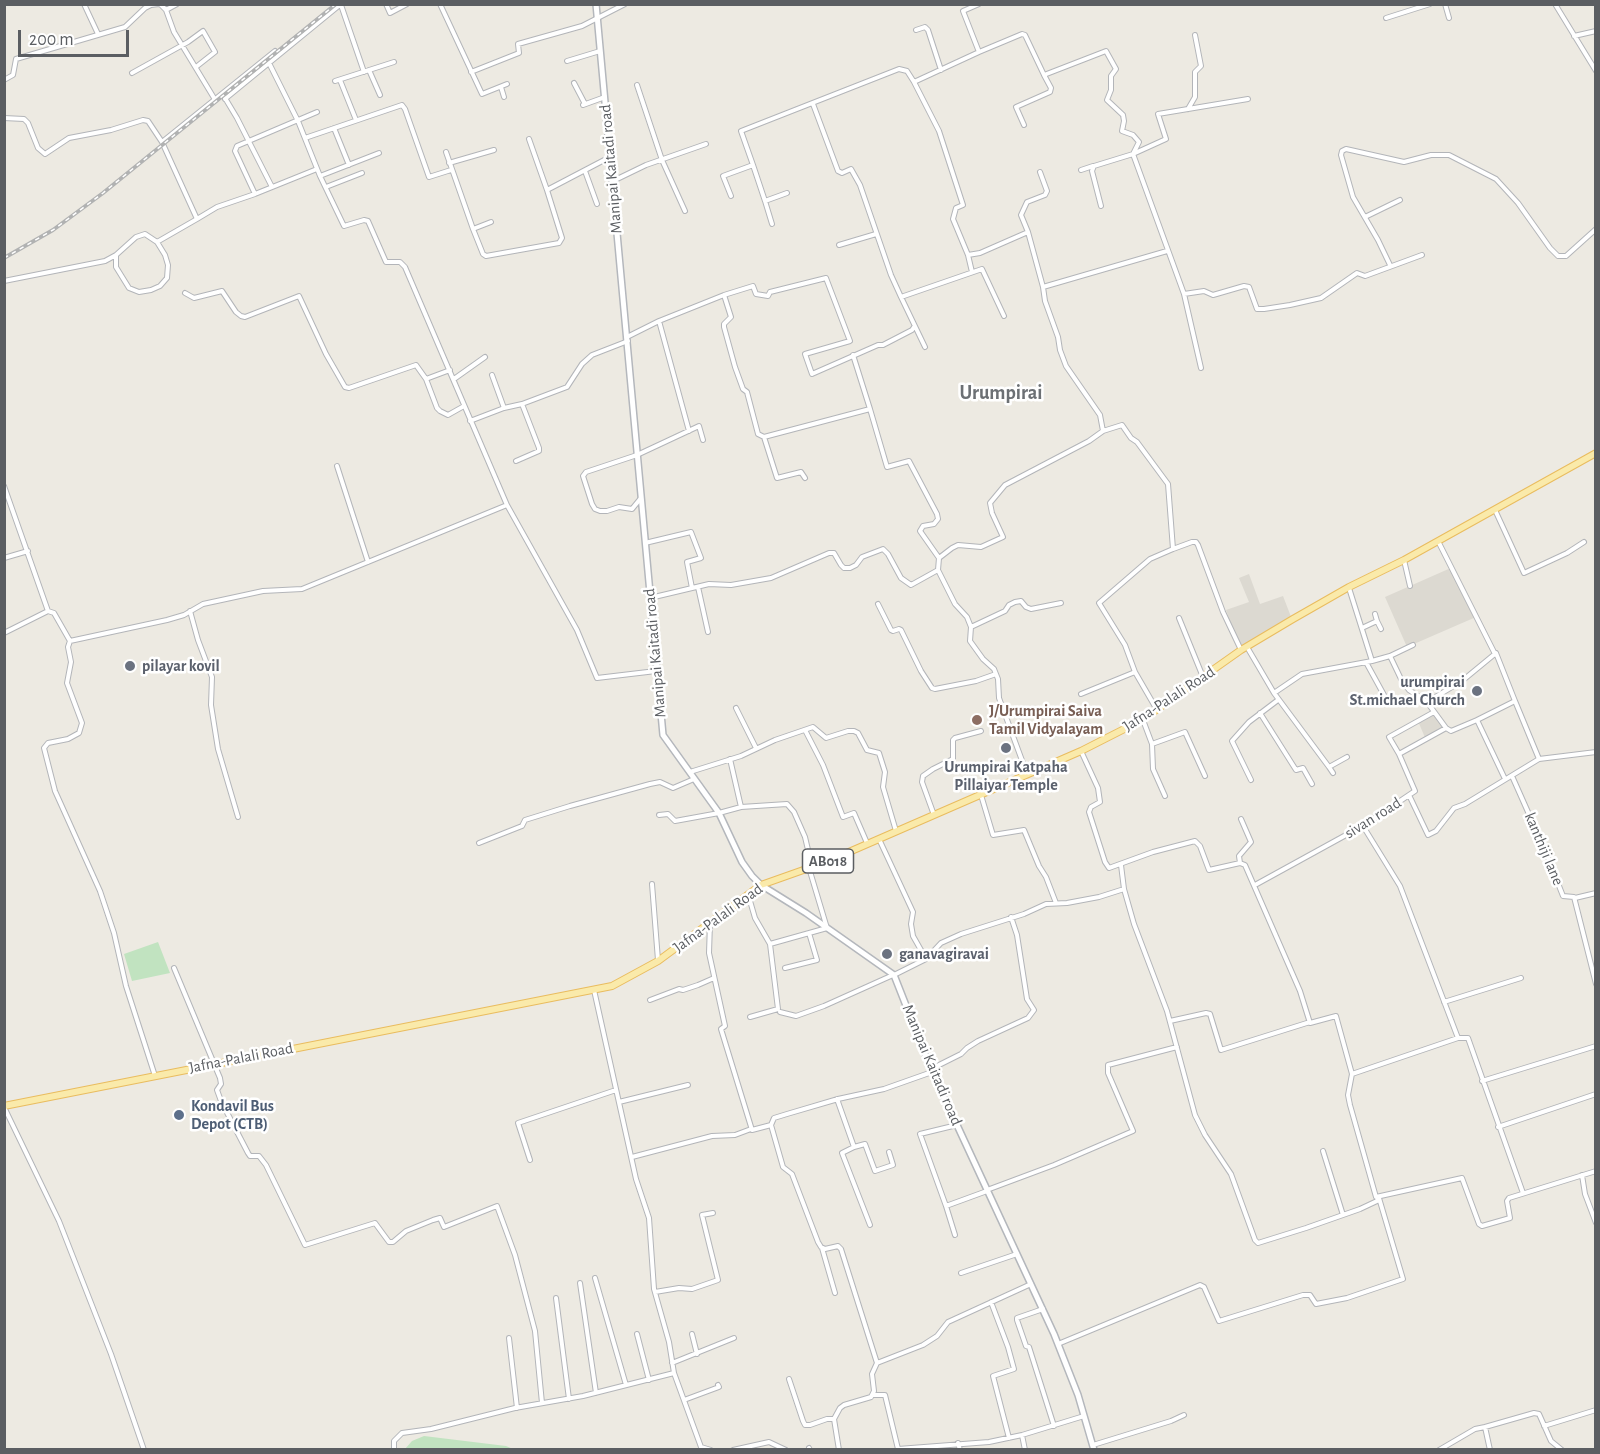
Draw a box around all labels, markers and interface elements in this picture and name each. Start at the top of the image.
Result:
scale bar [21,18,132,56]
text: 200 m [29,31,74,49]
street label: Manipai Kaitadi road [596,104,626,234]
district label: Urumpirai [959,381,1043,405]
street label: Manipai Kaitadi road [640,588,670,718]
place label: pilayar kovil [142,656,220,676]
marker: pilayar kovil [123,659,137,673]
street label: Jafna-Palali Road [1119,662,1219,736]
place label: urumpirai St.michael Church [1349,672,1465,710]
marker: urumpirai St.michael Church [1470,684,1484,698]
place label: J/Urumpirai Saiva Tamil Vidyalayam [989,701,1103,739]
marker: J/Urumpirai Saiva Tamil Vidyalayam [970,713,984,727]
marker: Urumpirai Katpaha Pillaiyar Temple [999,741,1013,755]
place label: Urumpirai Katpaha Pillaiyar Temple [944,757,1068,795]
street label: sivan road [1341,793,1405,843]
street label: kanthiji lane [1520,810,1568,888]
road number: AB018 [802,849,854,873]
street label: Jafna-Palali Road [670,879,766,957]
place label: ganavagiravai [899,944,989,964]
marker: ganavagiravai [880,947,894,961]
street label: Manipai Kaitadi road [898,1002,966,1128]
street label: Jafna-Palali Road [187,1038,295,1078]
place label: Kondavil Bus Depot (CTB) [191,1096,274,1134]
marker: Kondavil Bus Depot (CTB) [172,1108,186,1122]

